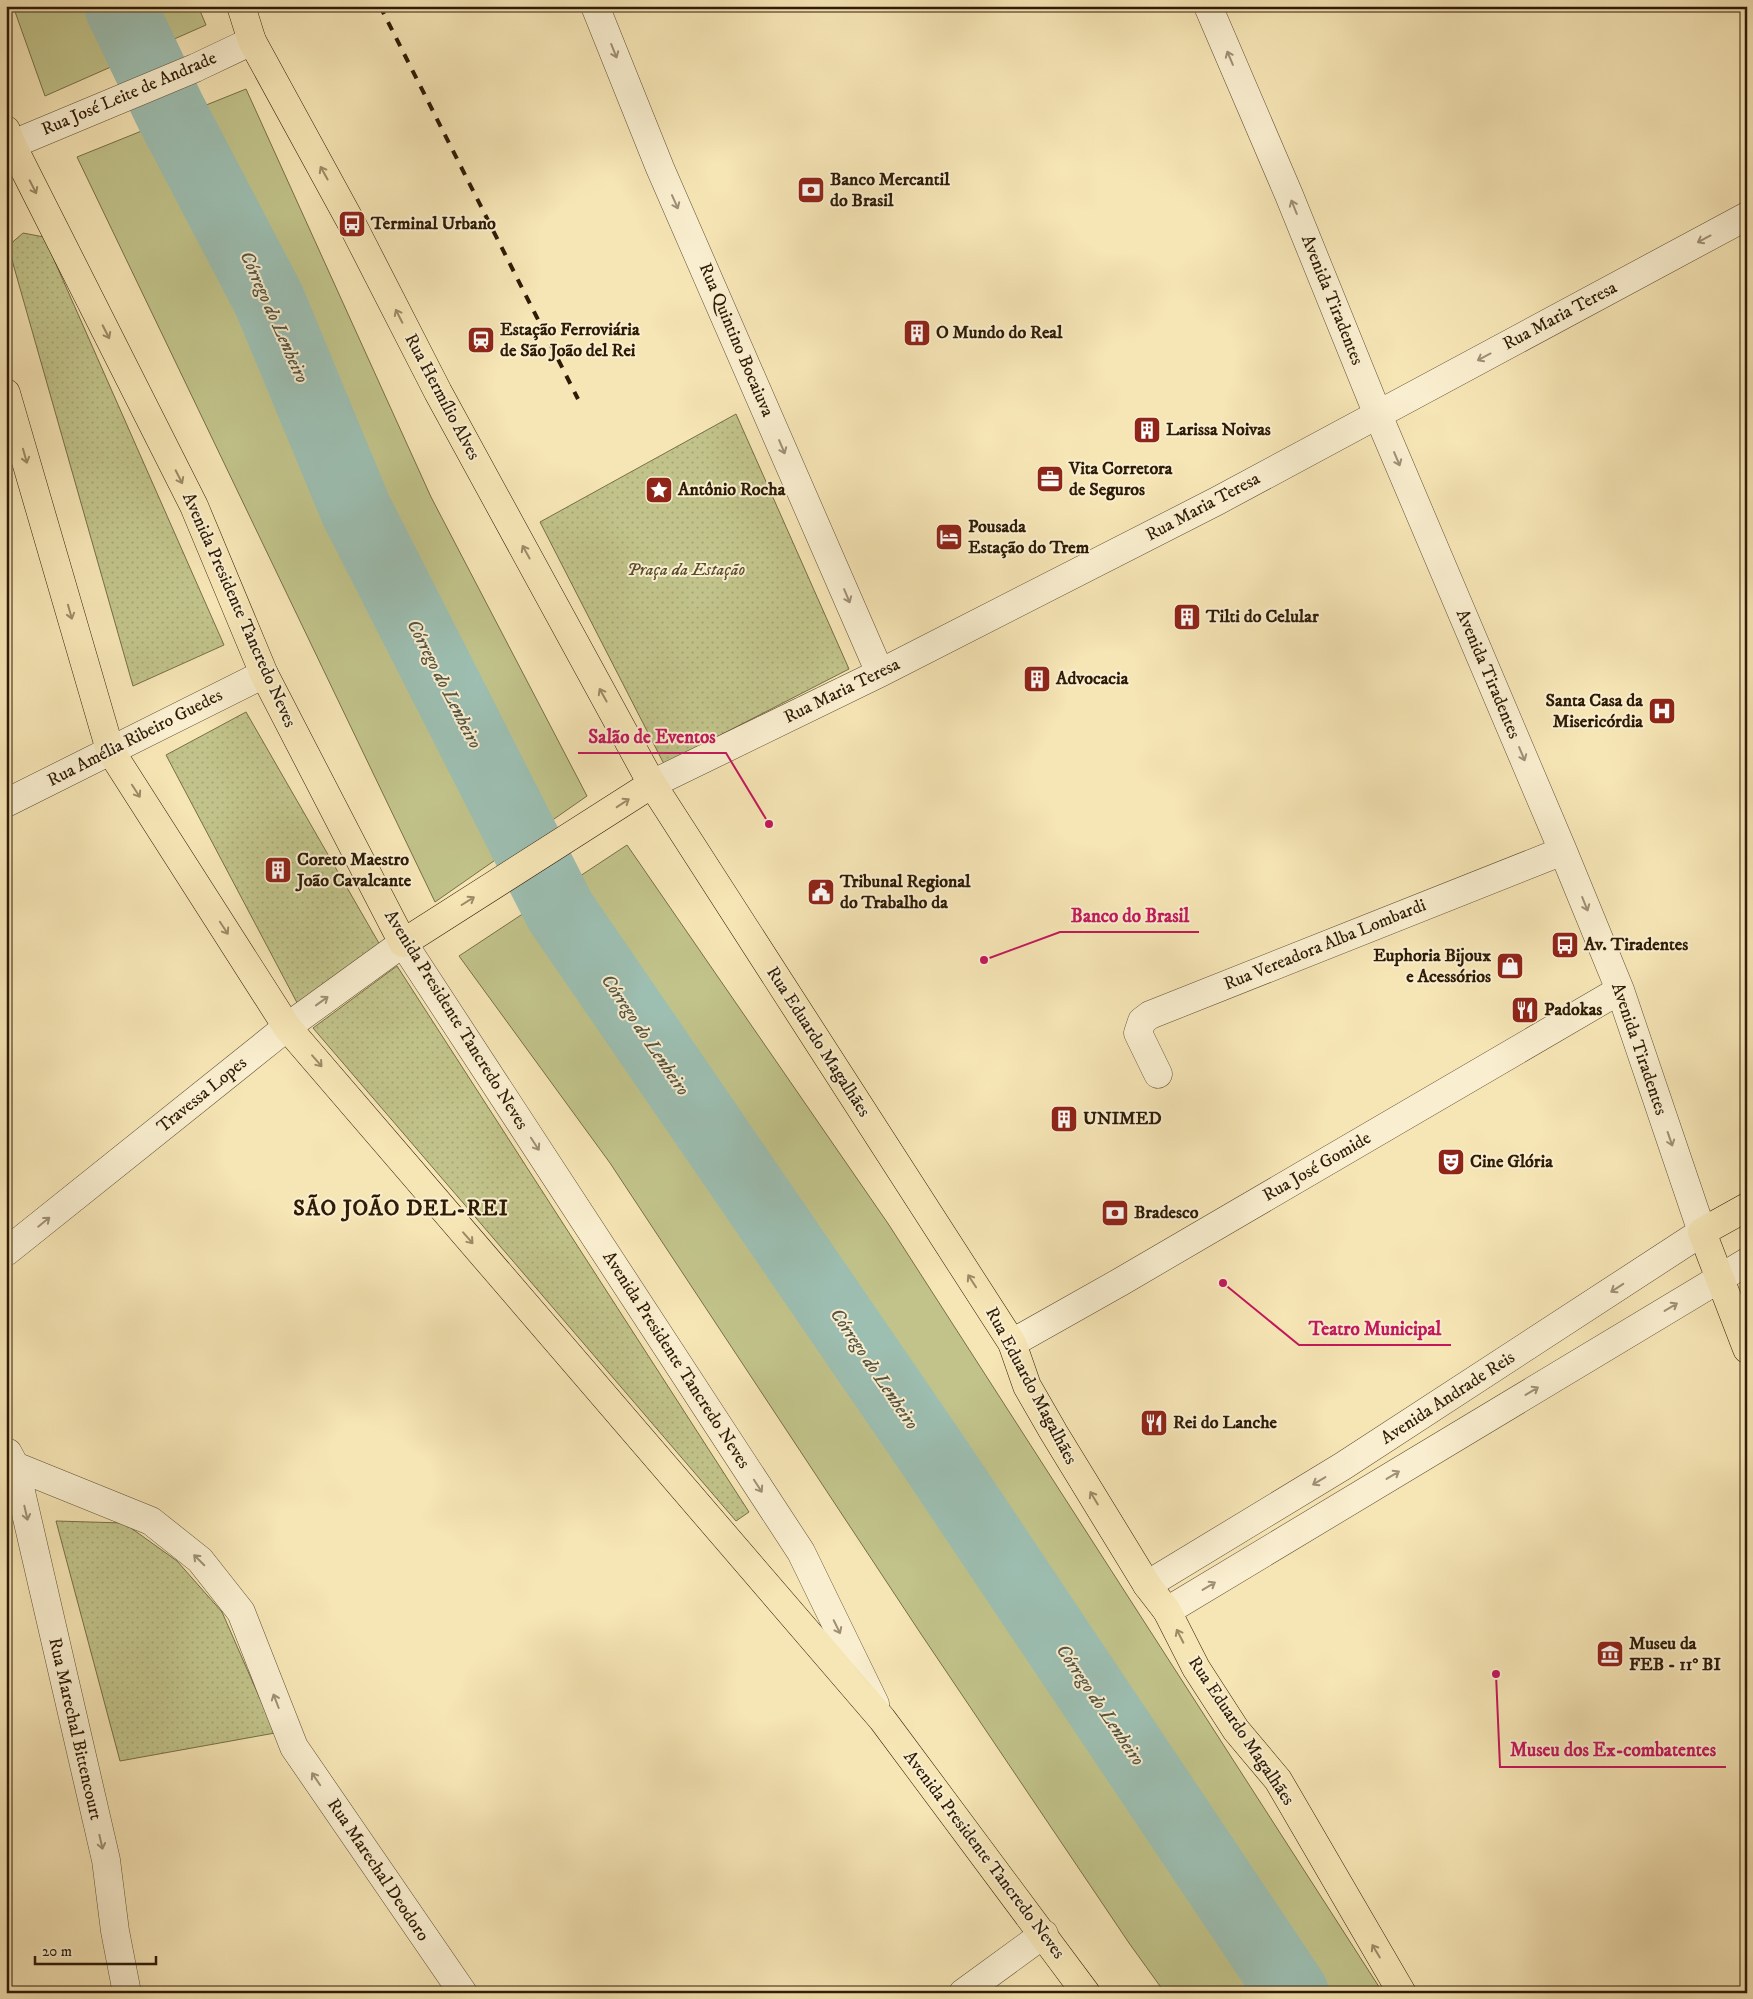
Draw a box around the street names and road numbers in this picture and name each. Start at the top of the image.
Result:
street label: Rua José Leite de Andrade [38,47,220,141]
street label: Avenida Tiradentes [1296,232,1368,368]
street label: Rua Quintino Bocaiuva [694,260,778,421]
street label: Rua Maria Teresa [1499,277,1621,355]
street label: Rua Hermílio Alves [399,330,485,464]
street label: Rua Maria Teresa [1142,468,1264,546]
street label: Avenida Presidente Tancredo Neves [177,489,301,731]
street label: Avenida Tiradentes [1451,606,1525,742]
street label: Rua Maria Teresa [780,653,904,729]
street label: Rua Amélia Ribeiro Guedes [44,684,226,792]
street label: Rua Vereadora Alba Lombardi [1221,894,1429,996]
street label: Avenida Presidente Tancredo Neves [379,906,533,1134]
street label: Rua Eduardo Magalhães [761,963,875,1121]
street label: Avenida Tiradentes [1606,980,1672,1118]
street label: Travessa Lopes [153,1052,251,1138]
street label: Rua José Gomide [1259,1127,1375,1207]
street label: Avenida Presidente Tancredo Neves [597,1247,755,1473]
street label: Rua Eduardo Magalhães [980,1304,1082,1468]
street label: Avenida Andrade Reis [1377,1346,1519,1450]
street label: Rua Marechal Bittencourt [43,1636,107,1823]
street label: Rua Eduardo Magalhães [1183,1652,1299,1810]
street label: Avenida Presidente Tancredo Neves [899,1747,1069,1963]
street label: Rua Marechal Deodoro [322,1795,434,1946]

